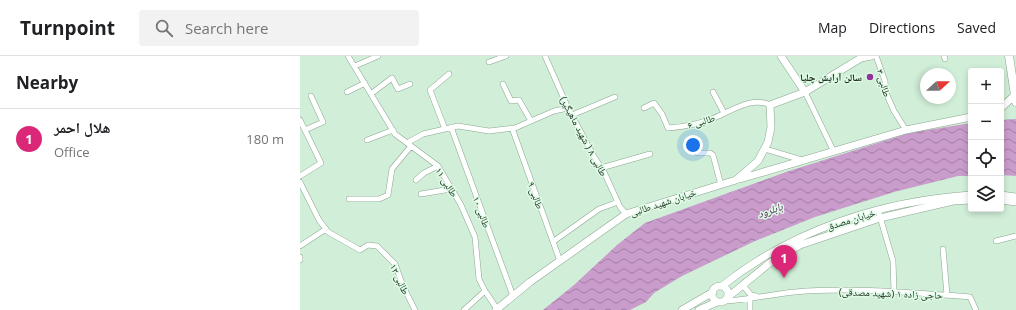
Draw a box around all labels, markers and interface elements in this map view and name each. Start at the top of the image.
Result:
search box [139,10,419,46]
text: Turnpoint [20,15,115,41]
icon: search [153,17,175,39]
text: Search here [185,18,269,38]
text: Map [818,18,847,37]
text: Directions [869,18,935,37]
text: Saved [957,18,996,37]
street label: طالبی ۳ [873,68,895,99]
north arrow [920,68,956,104]
map controls [968,68,1004,212]
button: + [968,68,1004,104]
place label: سالن آرایش چلیا [800,70,862,84]
text: Nearby [16,71,78,94]
marker: سالن آرایش چلیا [865,72,875,82]
street label: طالبی ۸ ( شهید ماهیگیر) [557,94,611,179]
button: − [968,104,1004,140]
street label: طالبی ۶ [685,110,717,132]
text: هلال احمر [54,117,110,137]
text: 1 [25,130,33,148]
text: 180 m [246,130,284,148]
your location [683,135,703,155]
button: locate [968,140,1004,176]
text: Office [54,143,90,161]
street label: طالبی ۱۱ [432,164,462,200]
button: layers [968,176,1004,212]
street label: طالبی ۹ [525,179,548,211]
street label: خیابان شهید طالبی [628,185,698,219]
street label: طالبی ۱۰ [470,194,494,230]
water label: بابلرود [755,198,785,221]
street label: خیابان مصدق [825,205,877,233]
pin: 1 [771,245,797,278]
street label: طالبی ۱۲ [387,261,413,297]
street label: حاجی زاده ۱ (شهید مصدقی) [839,284,944,302]

